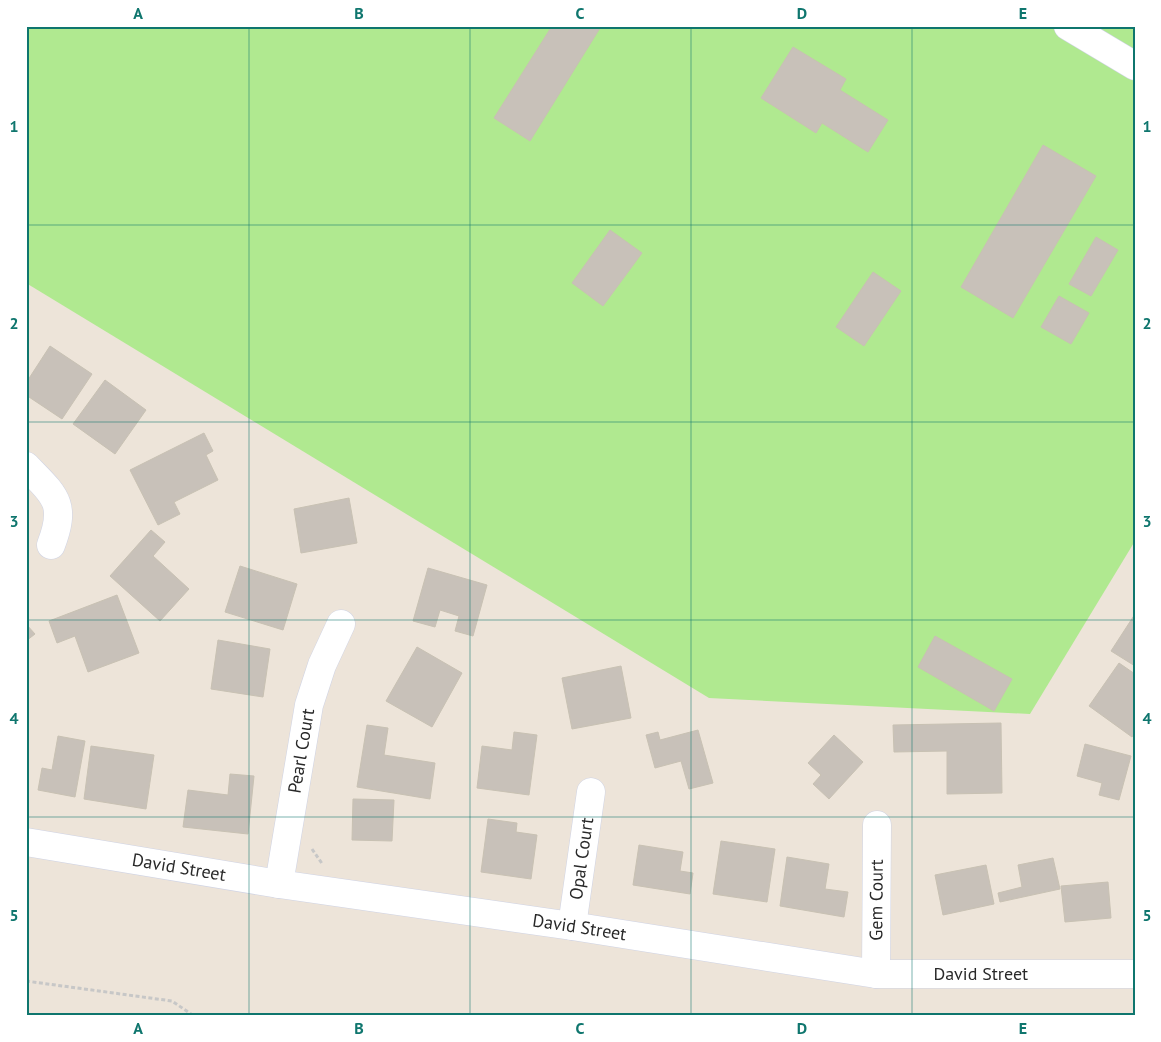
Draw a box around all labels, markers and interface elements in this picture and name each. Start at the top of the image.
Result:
text: A [133,3,143,23]
text: B [354,3,364,23]
text: C [576,3,585,23]
text: D [797,3,807,23]
text: E [1019,3,1027,23]
text: 1 [9,116,19,136]
text: 1 [1142,116,1152,136]
text: 2 [9,313,19,333]
text: 2 [1142,313,1152,333]
text: 3 [9,511,19,531]
text: 3 [1142,511,1152,531]
street label: Pearl Court [282,707,319,795]
text: 4 [9,708,19,728]
text: 4 [1142,708,1152,728]
street label: Opal Court [564,816,598,901]
street label: David Street [130,848,228,886]
street label: Gem Court [864,859,888,941]
text: 5 [9,905,19,925]
text: 5 [1142,905,1152,925]
street label: David Street [531,908,628,945]
street label: David Street [933,962,1028,985]
text: A [133,1018,143,1038]
text: B [354,1018,364,1038]
text: C [576,1018,585,1038]
text: D [797,1018,807,1038]
text: E [1019,1018,1027,1038]

